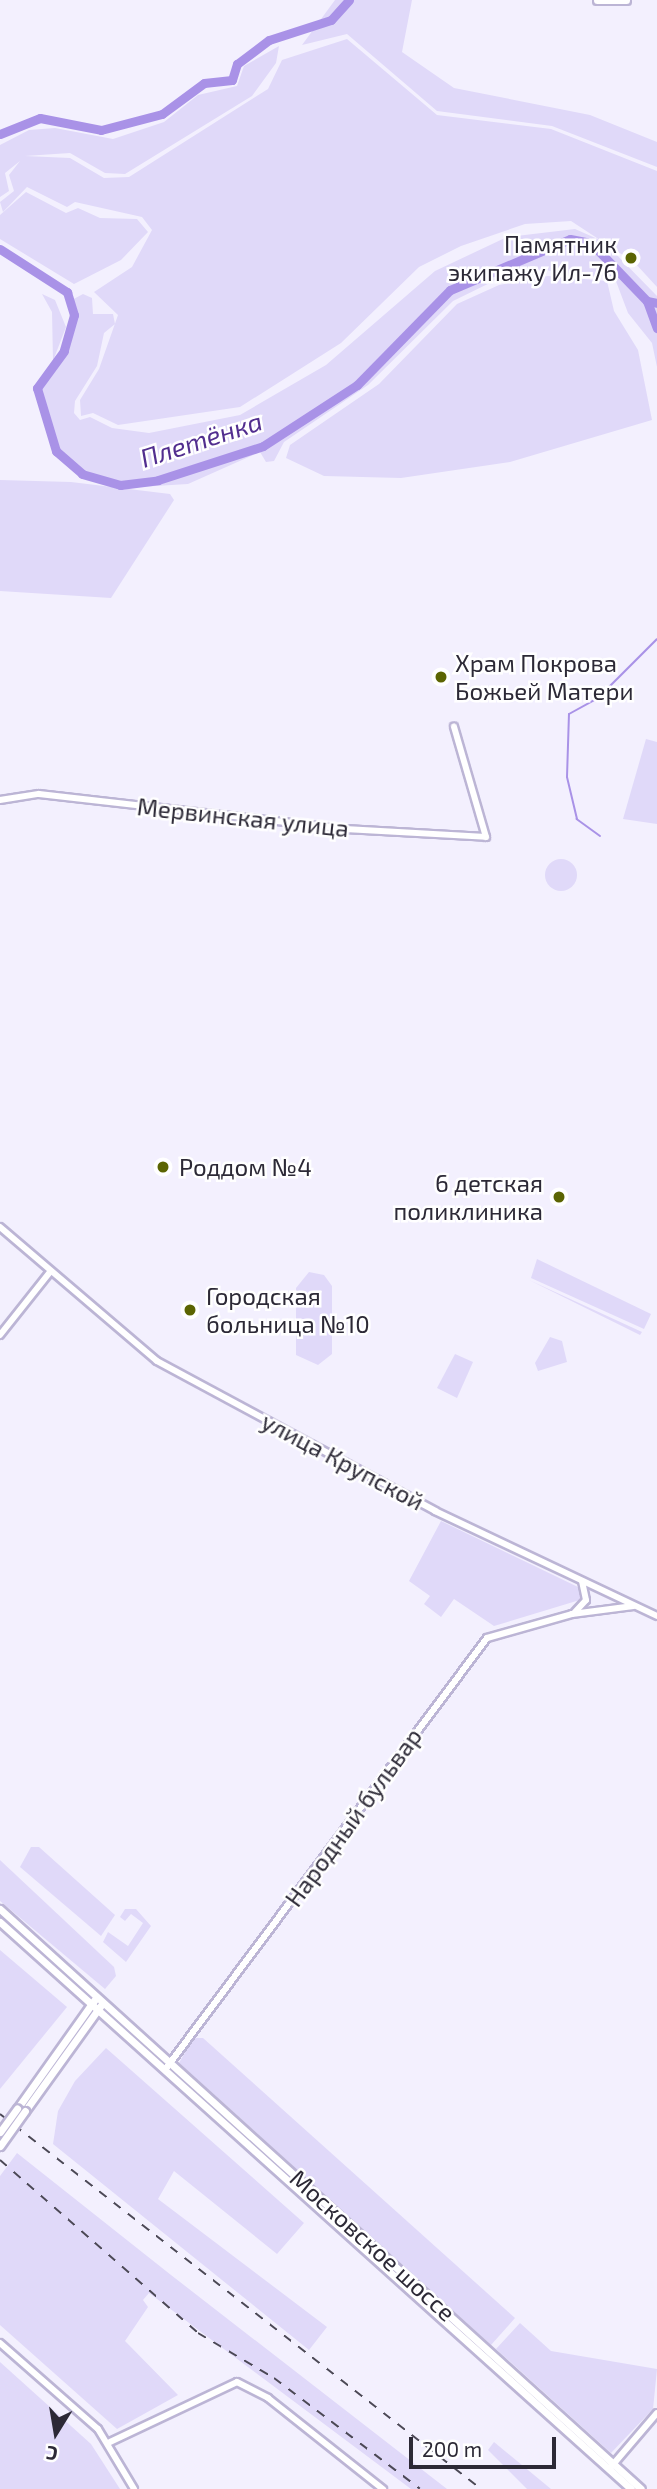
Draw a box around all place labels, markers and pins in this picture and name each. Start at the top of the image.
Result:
place label: Памятник экипажу Ил-76 [448,230,617,286]
marker: Памятник экипажу Ил-76 [623,250,639,266]
place label: Храм Покрова Божьей Матери [455,649,634,705]
marker: Храм Покрова Божьей Матери [433,669,449,685]
place label: Роддом №4 [179,1153,312,1181]
marker: Роддом №4 [153,1157,173,1177]
place label: 6 детская поликлиника [394,1169,543,1225]
marker: 6 детская поликлиника [549,1187,569,1207]
place label: Городская больница №10 [206,1282,370,1338]
marker: Городская больница №10 [180,1300,200,1320]

